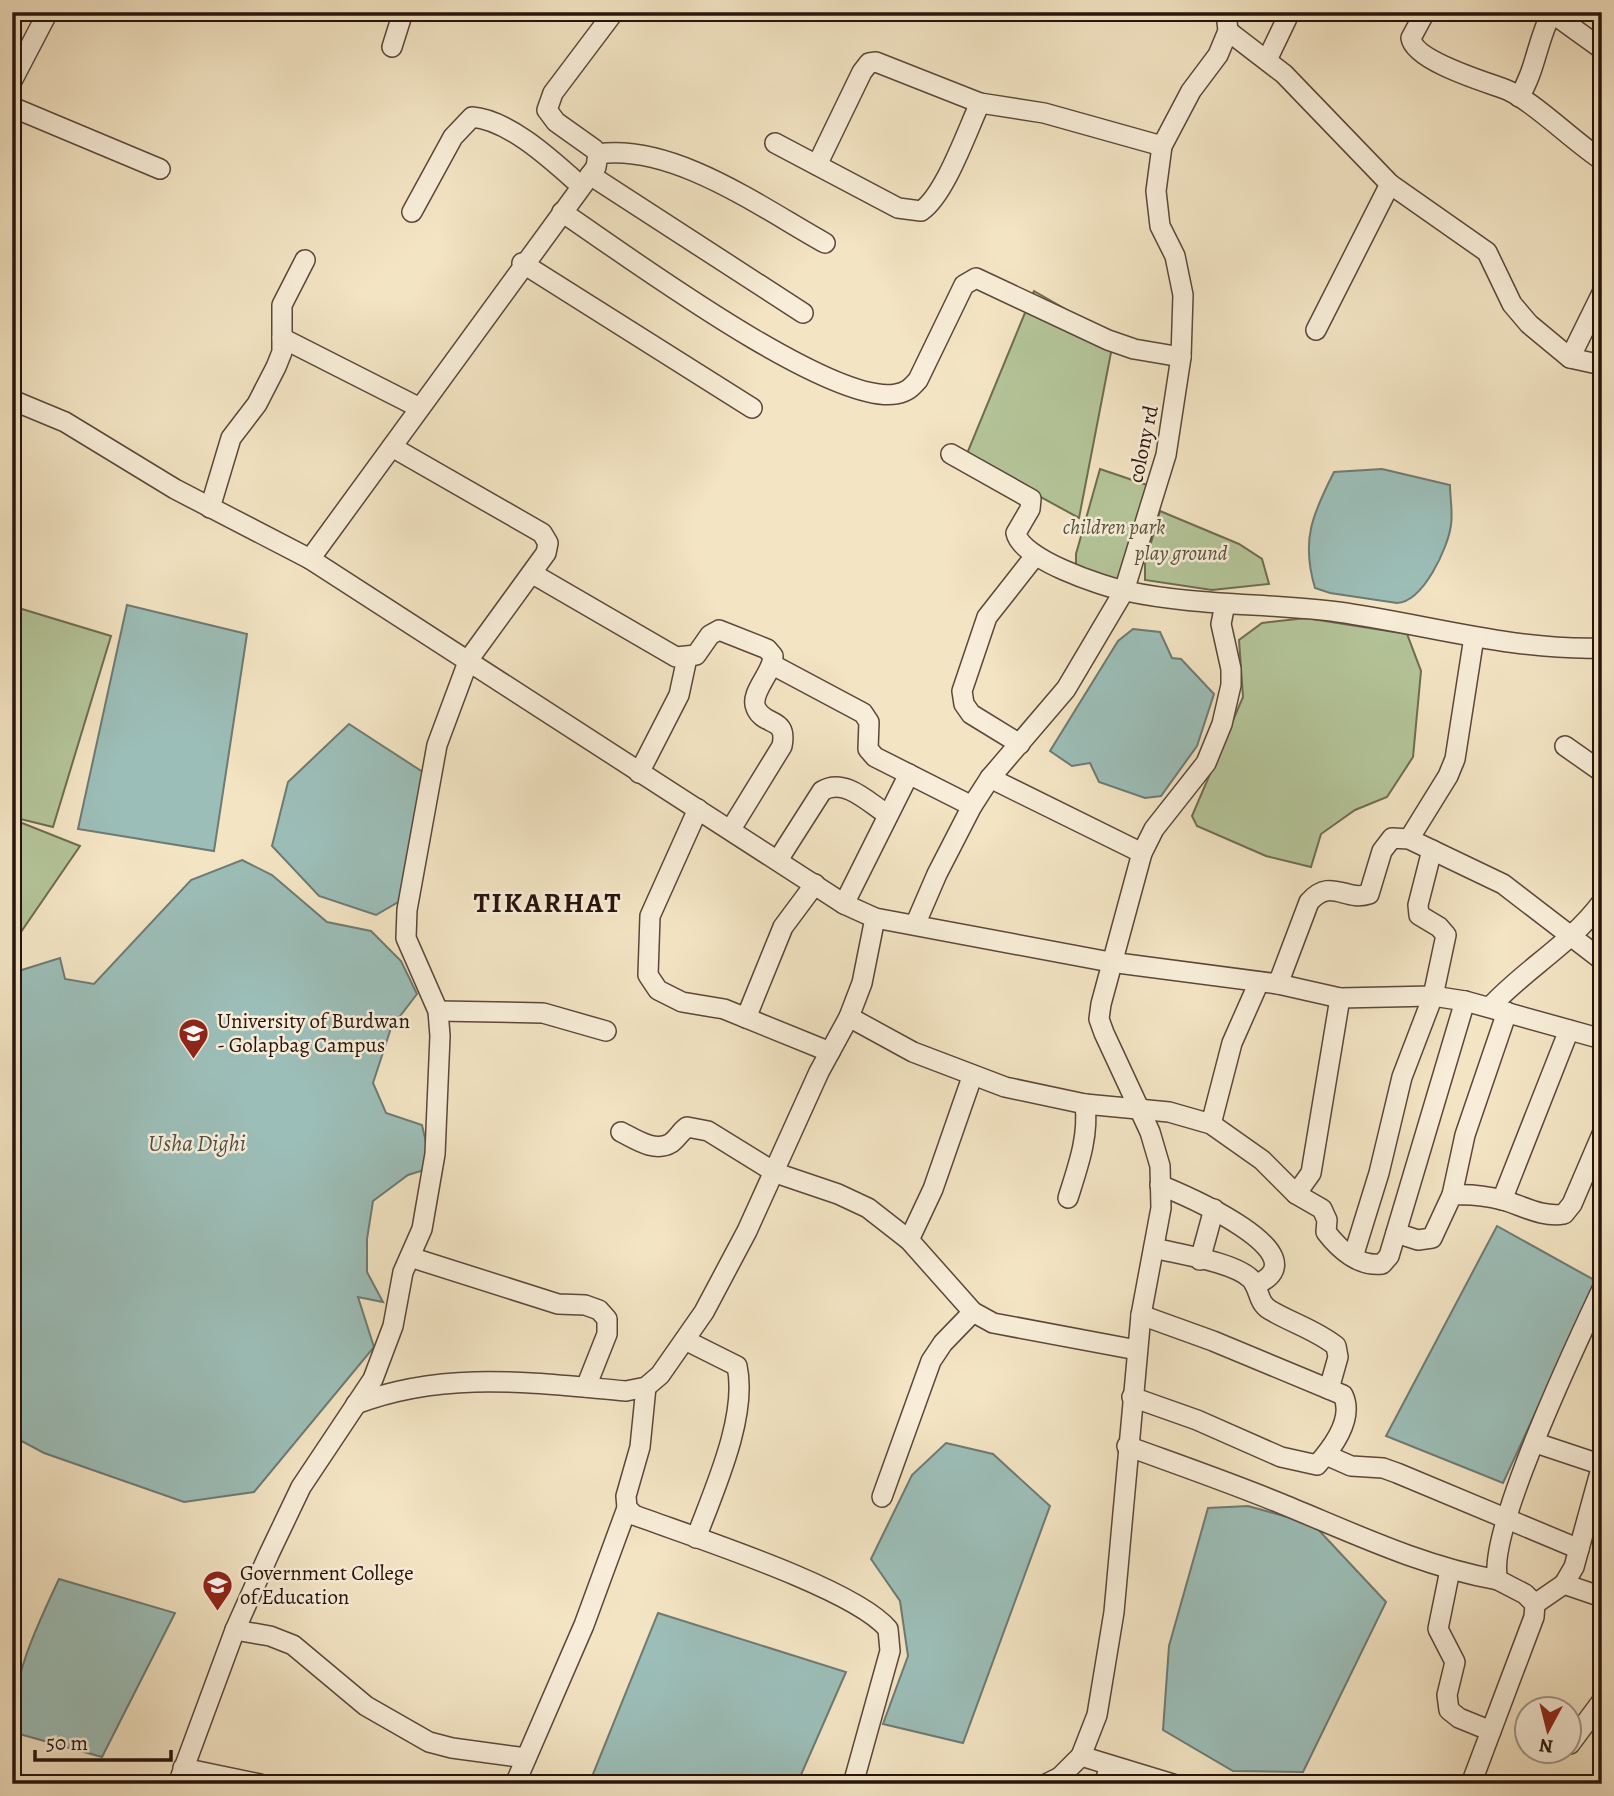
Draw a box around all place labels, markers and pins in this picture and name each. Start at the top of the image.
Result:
place label: University of Burdwan - Golapbag Campus [217,1007,410,1059]
school or university icon: University of Burdwan - Golapbag Campus [177,1016,211,1060]
place label: Government College of Education [240,1559,414,1611]
school or university icon: Government College of Education [200,1568,234,1612]

